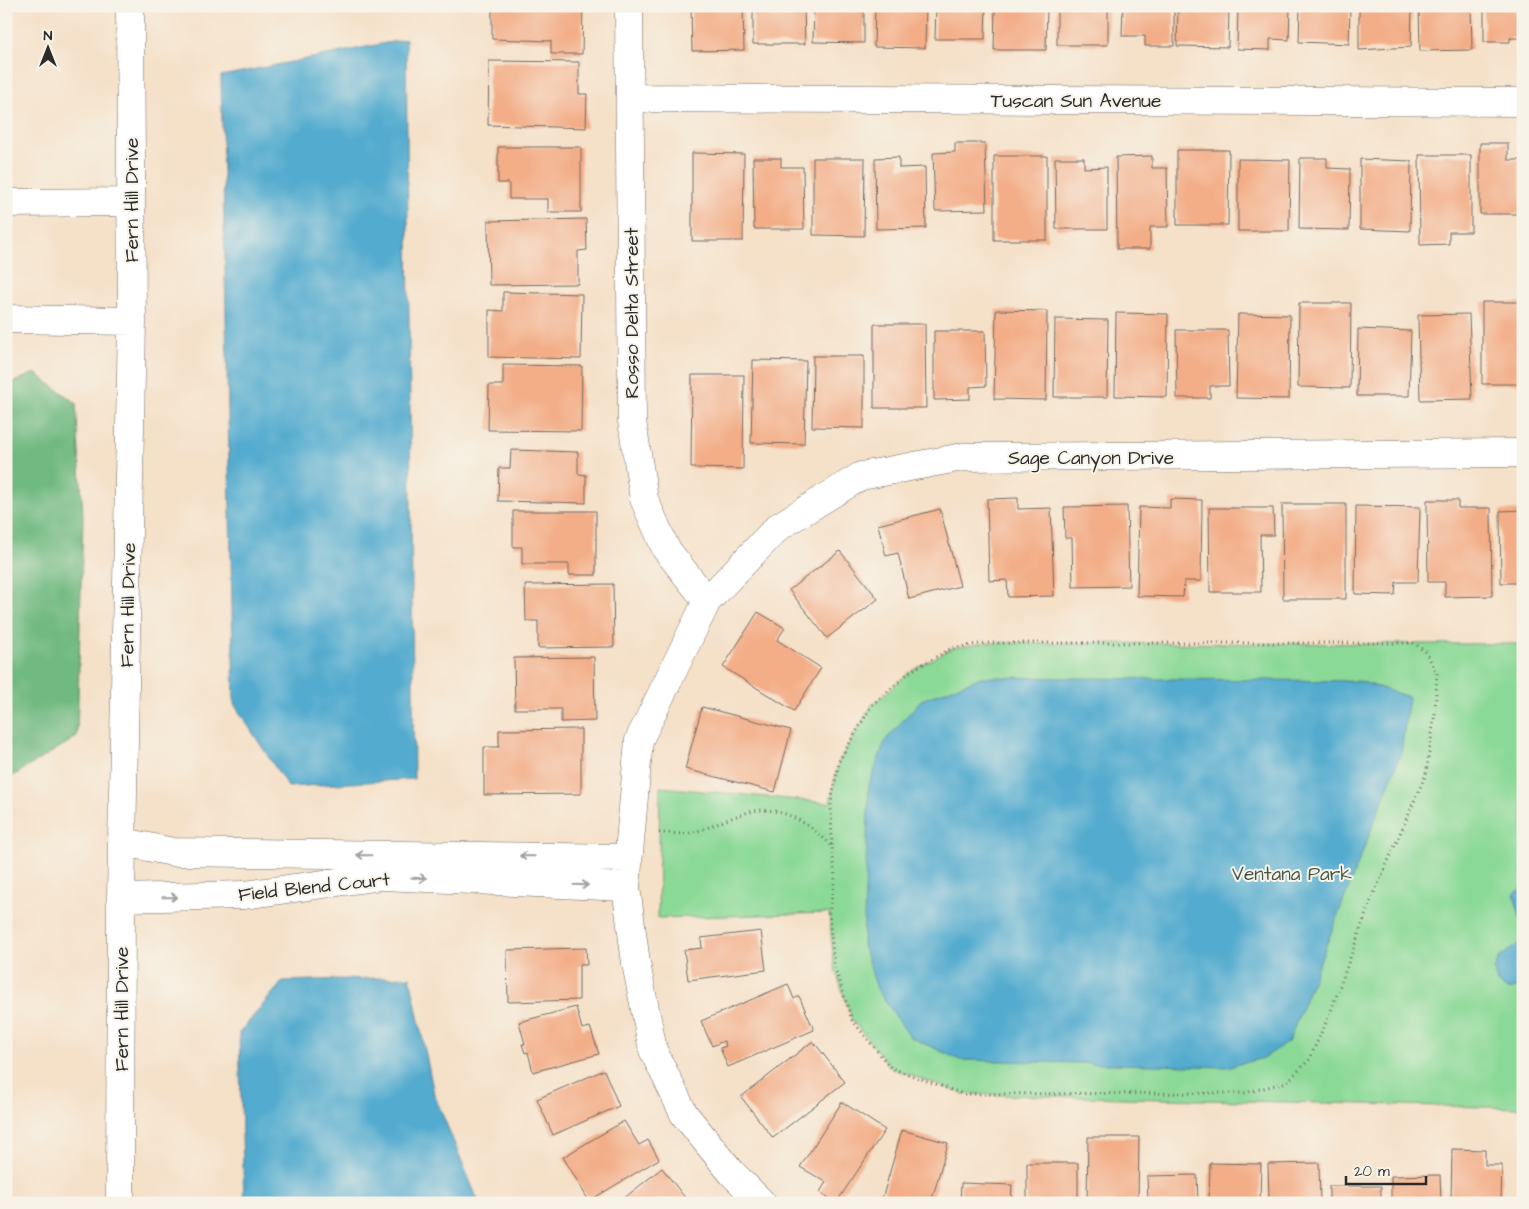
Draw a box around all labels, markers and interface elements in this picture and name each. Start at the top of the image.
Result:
north arrow [22,22,72,72]
text: N [44,26,53,46]
street label: Tuscan Sun Avenue [991,88,1161,115]
street label: Fern Hill Drive [119,138,146,262]
street label: Rosso Delta Street [619,227,646,398]
street label: Sage Canyon Drive [1008,445,1174,473]
street label: Fern Hill Drive [114,542,143,668]
one-way arrow [357,850,373,859]
one-way arrow [519,852,535,861]
park label: Ventana Park [1232,861,1352,888]
street label: Field Blend Court [237,866,392,909]
one-way arrow [410,873,426,882]
one-way arrow [573,880,589,889]
one-way arrow [162,892,178,902]
street label: Fern Hill Drive [109,947,136,1071]
scale bar [1346,1154,1426,1186]
text: 20 m [1354,1161,1390,1182]

